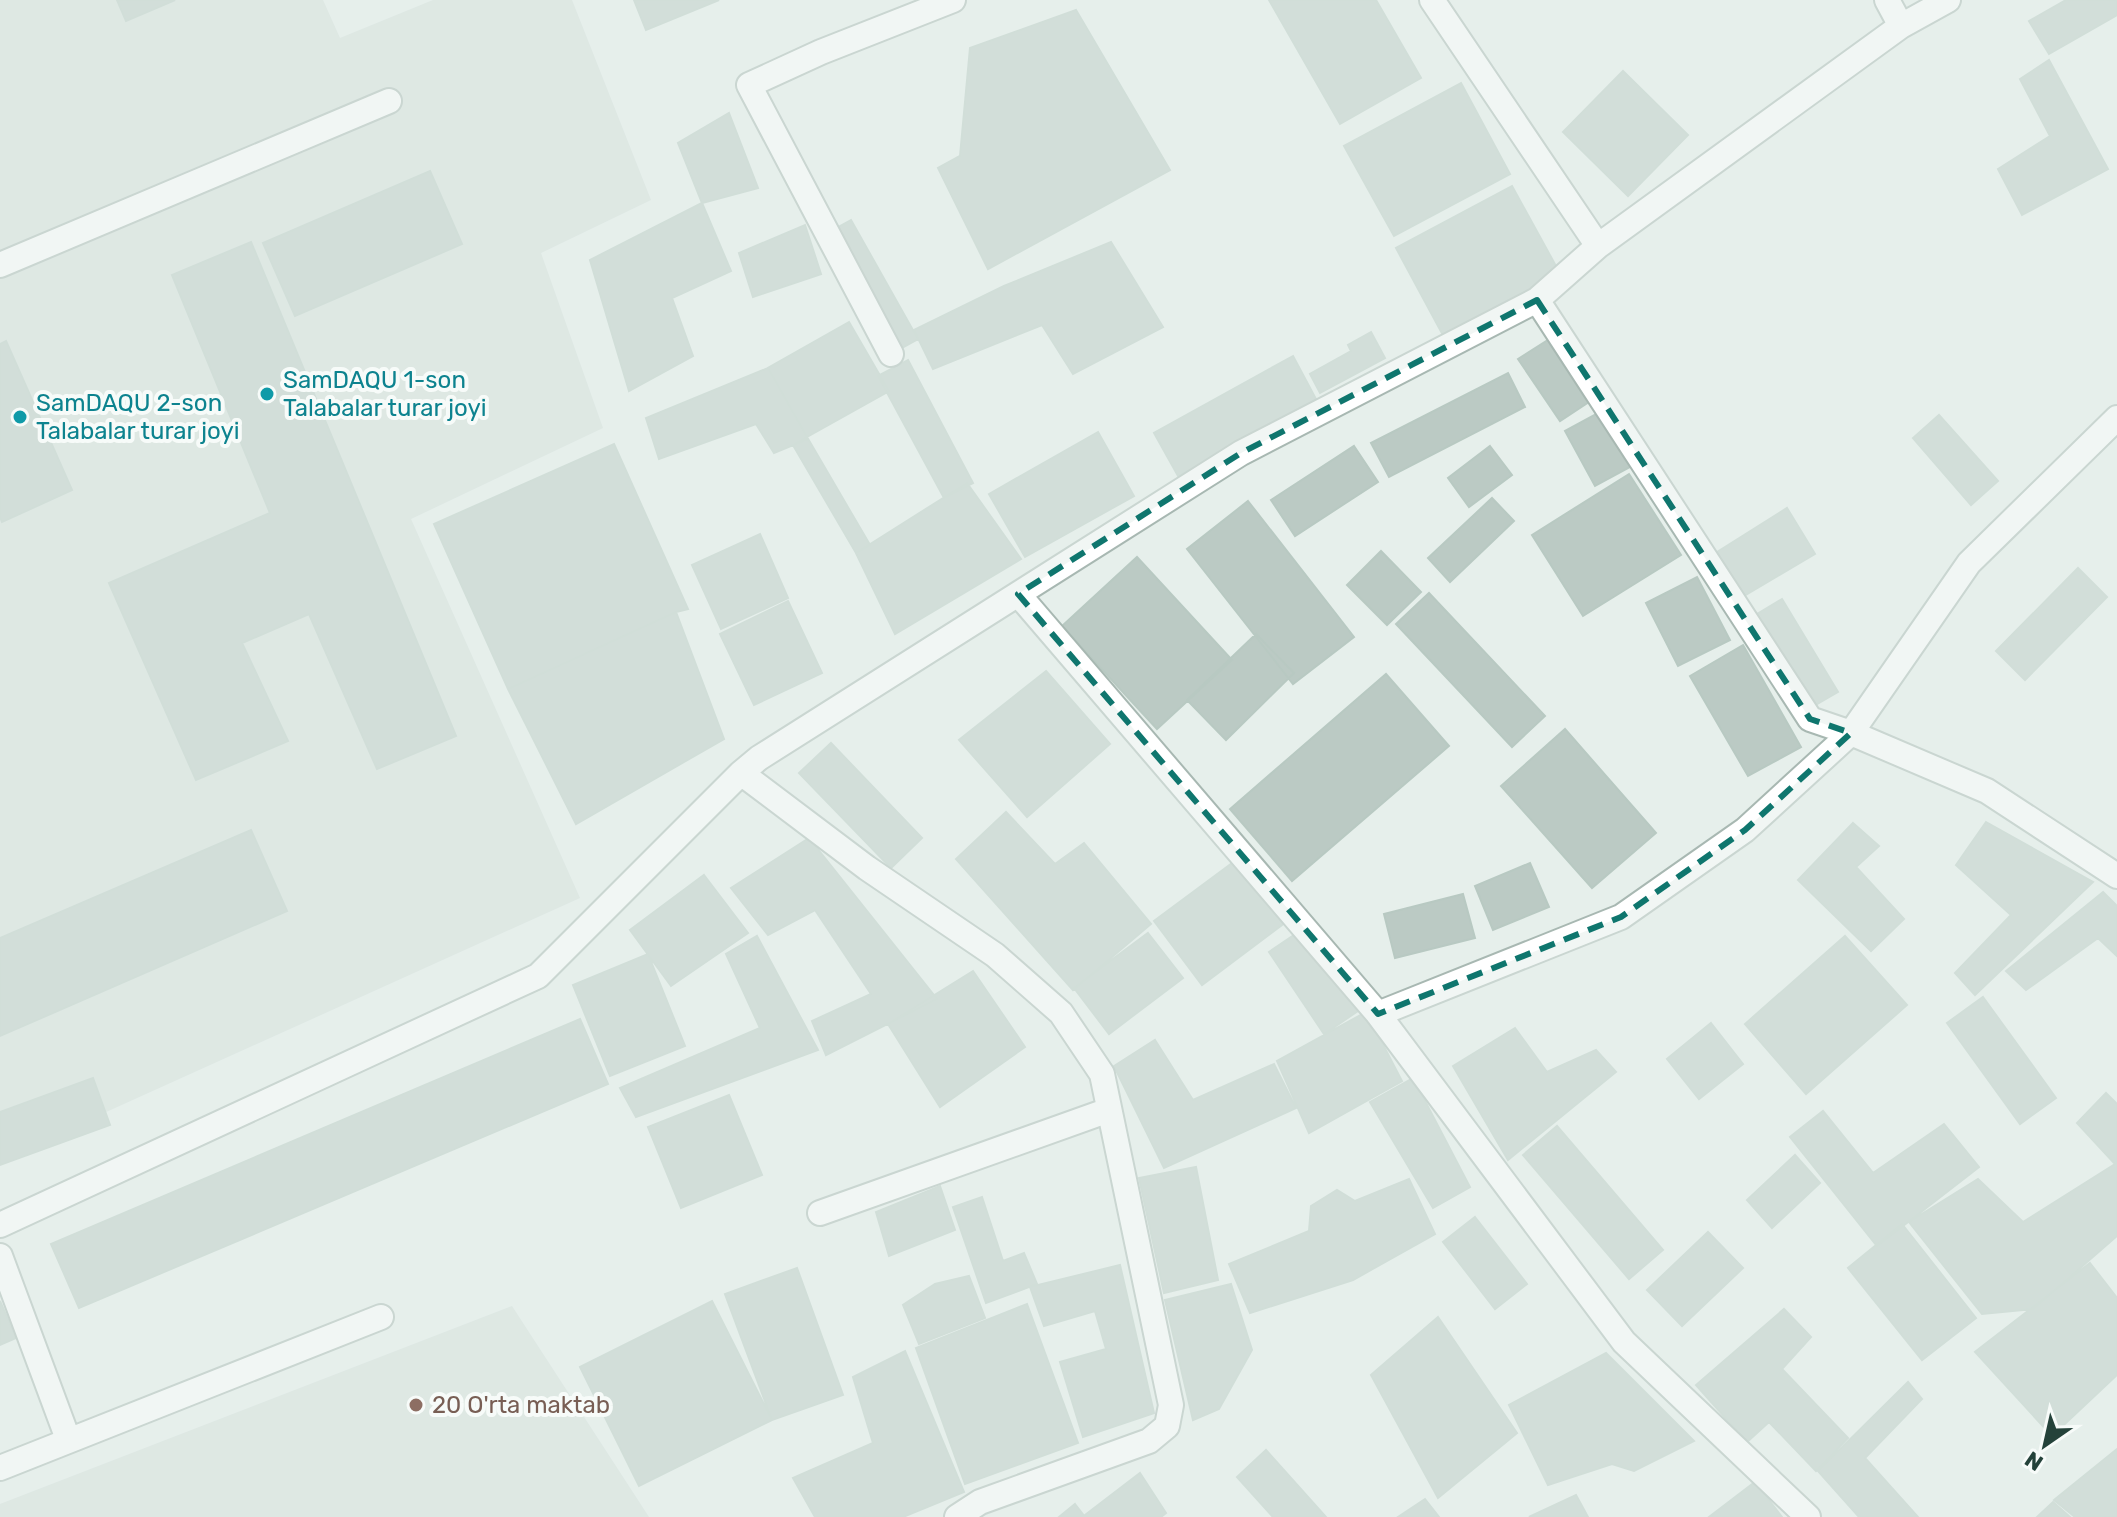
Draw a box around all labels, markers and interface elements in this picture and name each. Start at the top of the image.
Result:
place label: SamDAQU 1-son Talabalar turar joyi [283,366,486,422]
marker: SamDAQU 1-son Talabalar turar joyi [258,385,276,403]
place label: SamDAQU 2-son Talabalar turar joyi [36,389,239,445]
marker: SamDAQU 2-son Talabalar turar joyi [11,408,29,426]
place label: 20 O'rta maktab [432,1391,610,1419]
marker: 20 O'rta maktab [407,1396,425,1414]
north arrow [2005,1405,2085,1485]
text: N [2020,1446,2048,1477]

